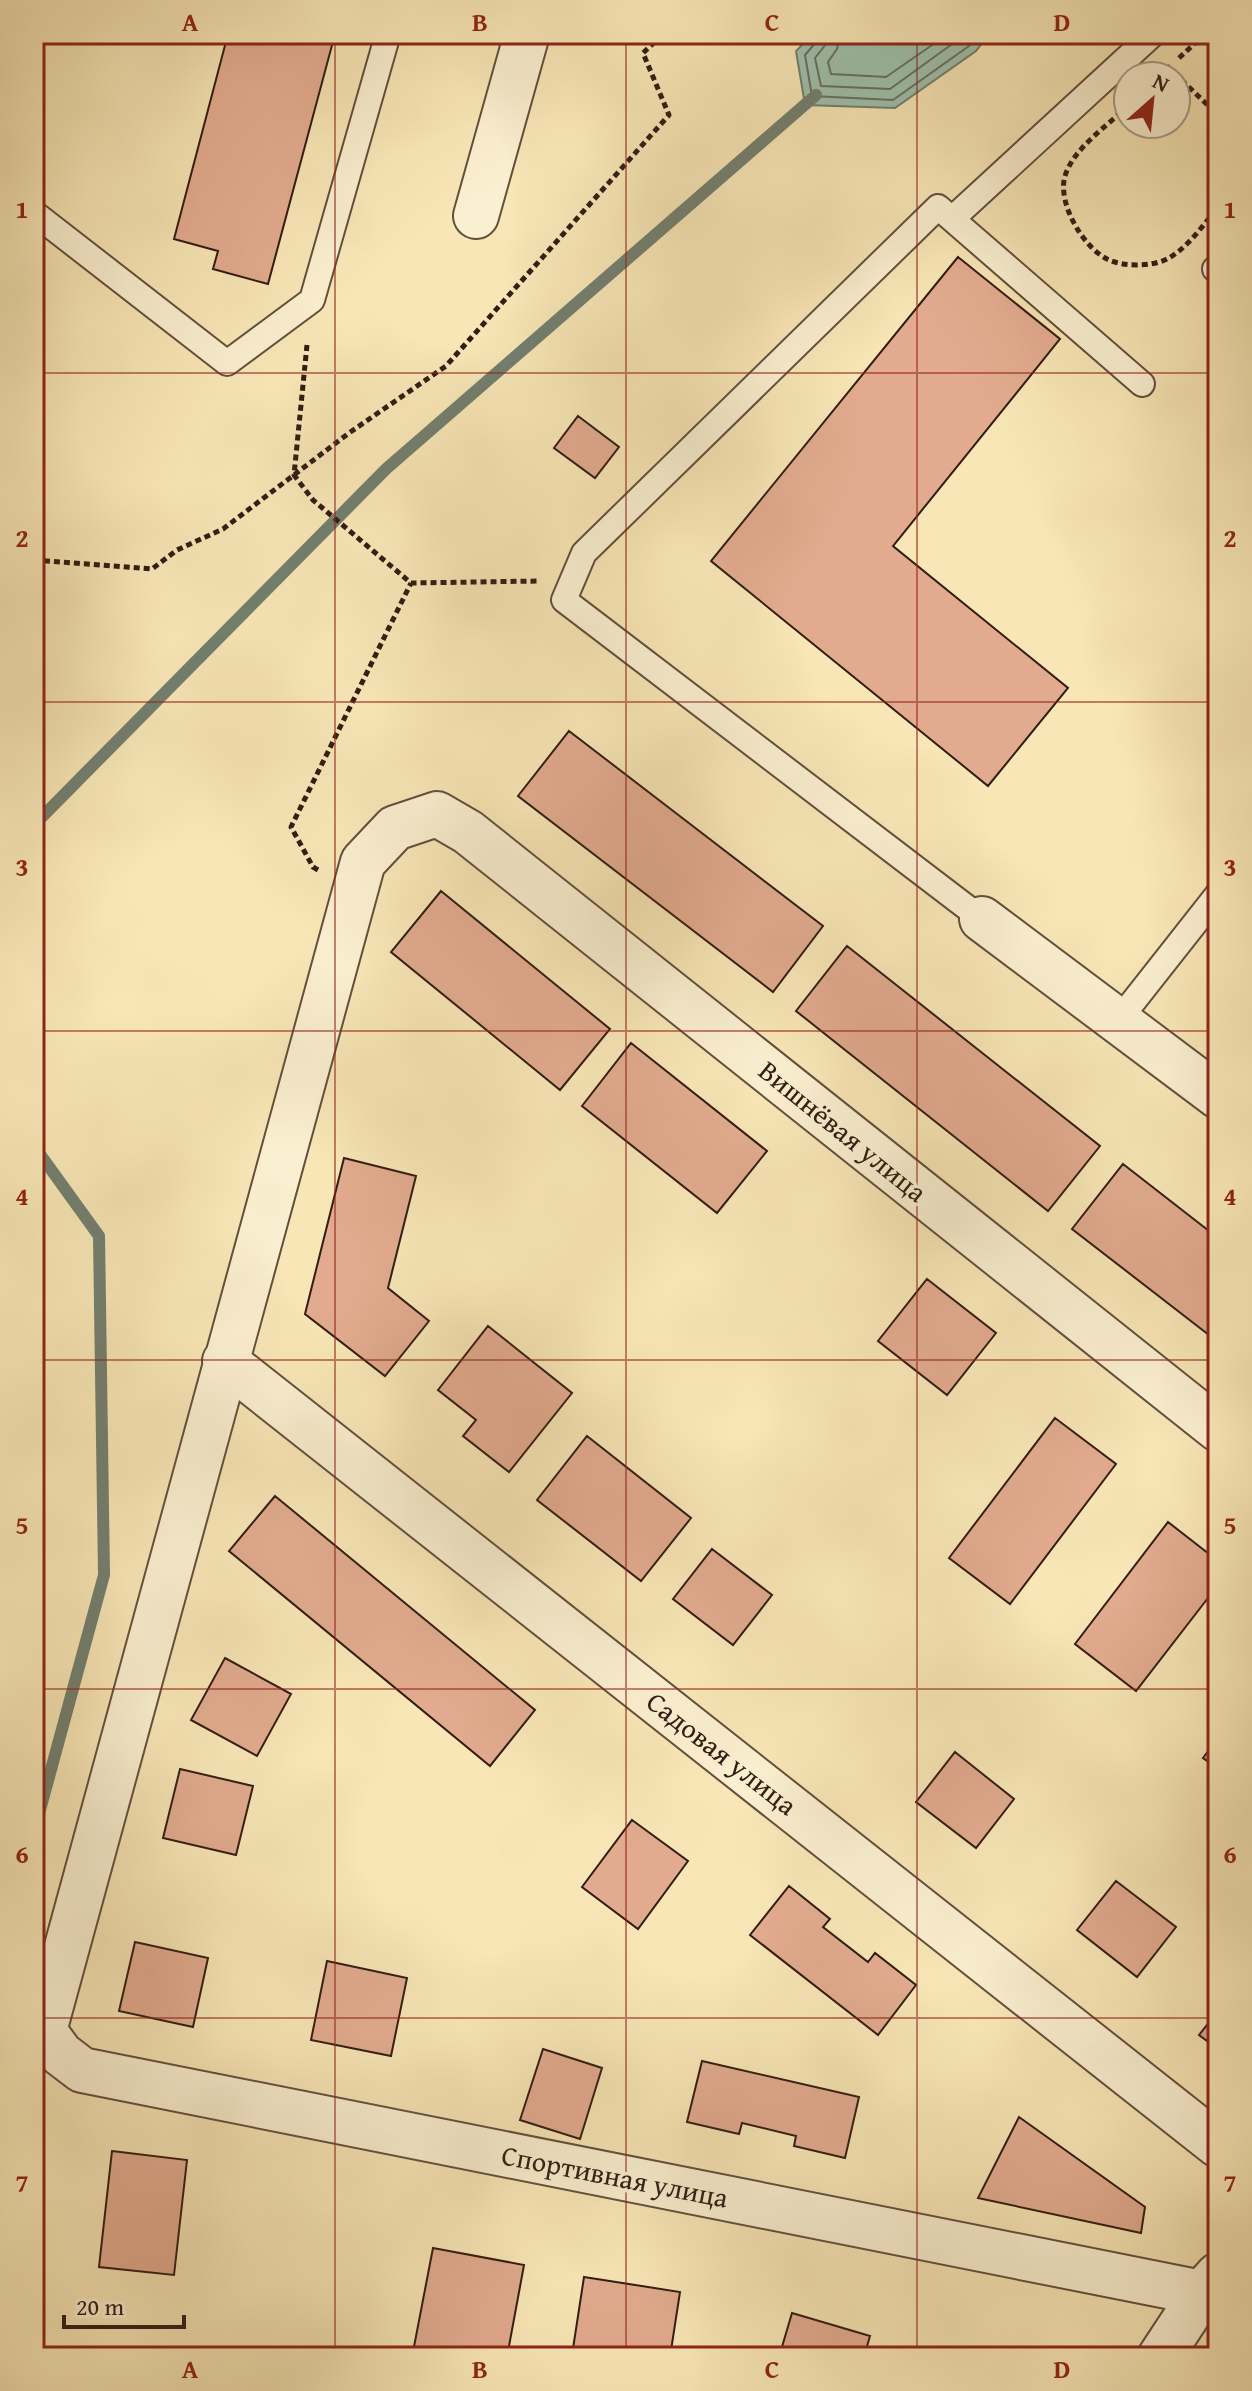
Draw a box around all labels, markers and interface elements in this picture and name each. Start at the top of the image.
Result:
text: A [182,2,199,41]
text: B [472,2,488,41]
text: C [765,2,779,41]
text: D [1054,2,1070,41]
north arrow [1112,60,1192,140]
text: N [1147,65,1175,100]
text: 1 [15,189,29,228]
text: 1 [1223,189,1237,228]
text: 2 [15,518,29,557]
text: 2 [1223,518,1237,557]
text: 3 [15,847,29,886]
text: 3 [1223,847,1237,886]
street label: Вишнёвая улица [750,1050,937,1212]
text: 4 [15,1176,29,1215]
text: 4 [1223,1176,1237,1215]
text: 5 [15,1505,29,1544]
text: 5 [1223,1505,1237,1544]
street label: Садовая улица [638,1681,807,1825]
text: 6 [15,1834,29,1873]
text: 6 [1223,1834,1237,1873]
street label: Спортивная улица [498,2133,732,2218]
text: 7 [15,2163,29,2202]
text: 7 [1223,2163,1237,2202]
scale bar [64,2279,184,2329]
text: 20 m [76,2289,124,2324]
text: A [182,2349,199,2388]
text: B [472,2349,488,2388]
text: C [765,2349,779,2388]
text: D [1054,2349,1070,2388]

